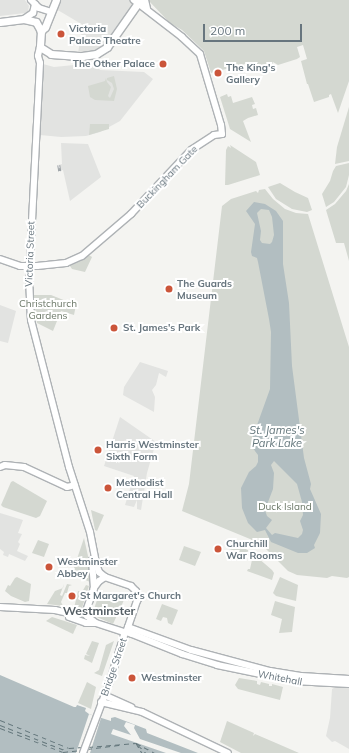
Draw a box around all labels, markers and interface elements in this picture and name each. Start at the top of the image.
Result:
scale bar [205,16,304,42]
place label: Victoria Palace Theatre [69,22,141,46]
text: 200 m [210,23,245,38]
marker: Victoria Palace Theatre [56,29,66,39]
place label: The Other Palace [73,58,155,70]
marker: The Other Palace [158,59,168,69]
place label: The King's Gallery [226,61,275,84]
marker: The King's Gallery [213,68,223,78]
street label: Buckingham Gate [134,143,200,211]
street label: Victoria Street [23,221,37,287]
place label: The Guards Museum [177,277,232,300]
marker: The Guards Museum [164,284,174,294]
park label: Christchurch Gardens [19,297,77,320]
marker: St. James's Park [108,322,120,334]
place label: St. James's Park [123,322,200,334]
water label: St. James's Park Lake [249,424,305,450]
place label: Harris Westminster Sixth Form [106,438,199,462]
marker: Harris Westminster Sixth Form [93,445,103,455]
place label: Methodist Central Hall [116,476,172,500]
marker: Methodist Central Hall [103,483,113,493]
park label: Duck Island [258,501,312,513]
place label: Churchill War Rooms [226,537,282,560]
marker: Churchill War Rooms [213,544,223,554]
place label: Westminster Abbey [57,555,118,578]
marker: Westminster Abbey [44,562,54,572]
place label: St Margaret's Church [80,590,181,602]
marker: St Margaret's Church [67,591,77,601]
district label: Westminster [63,604,135,618]
street label: Bridge Street [98,636,130,698]
street label: Whitehall [257,668,303,688]
marker: Westminster [126,672,138,684]
place label: Westminster [141,672,202,684]

